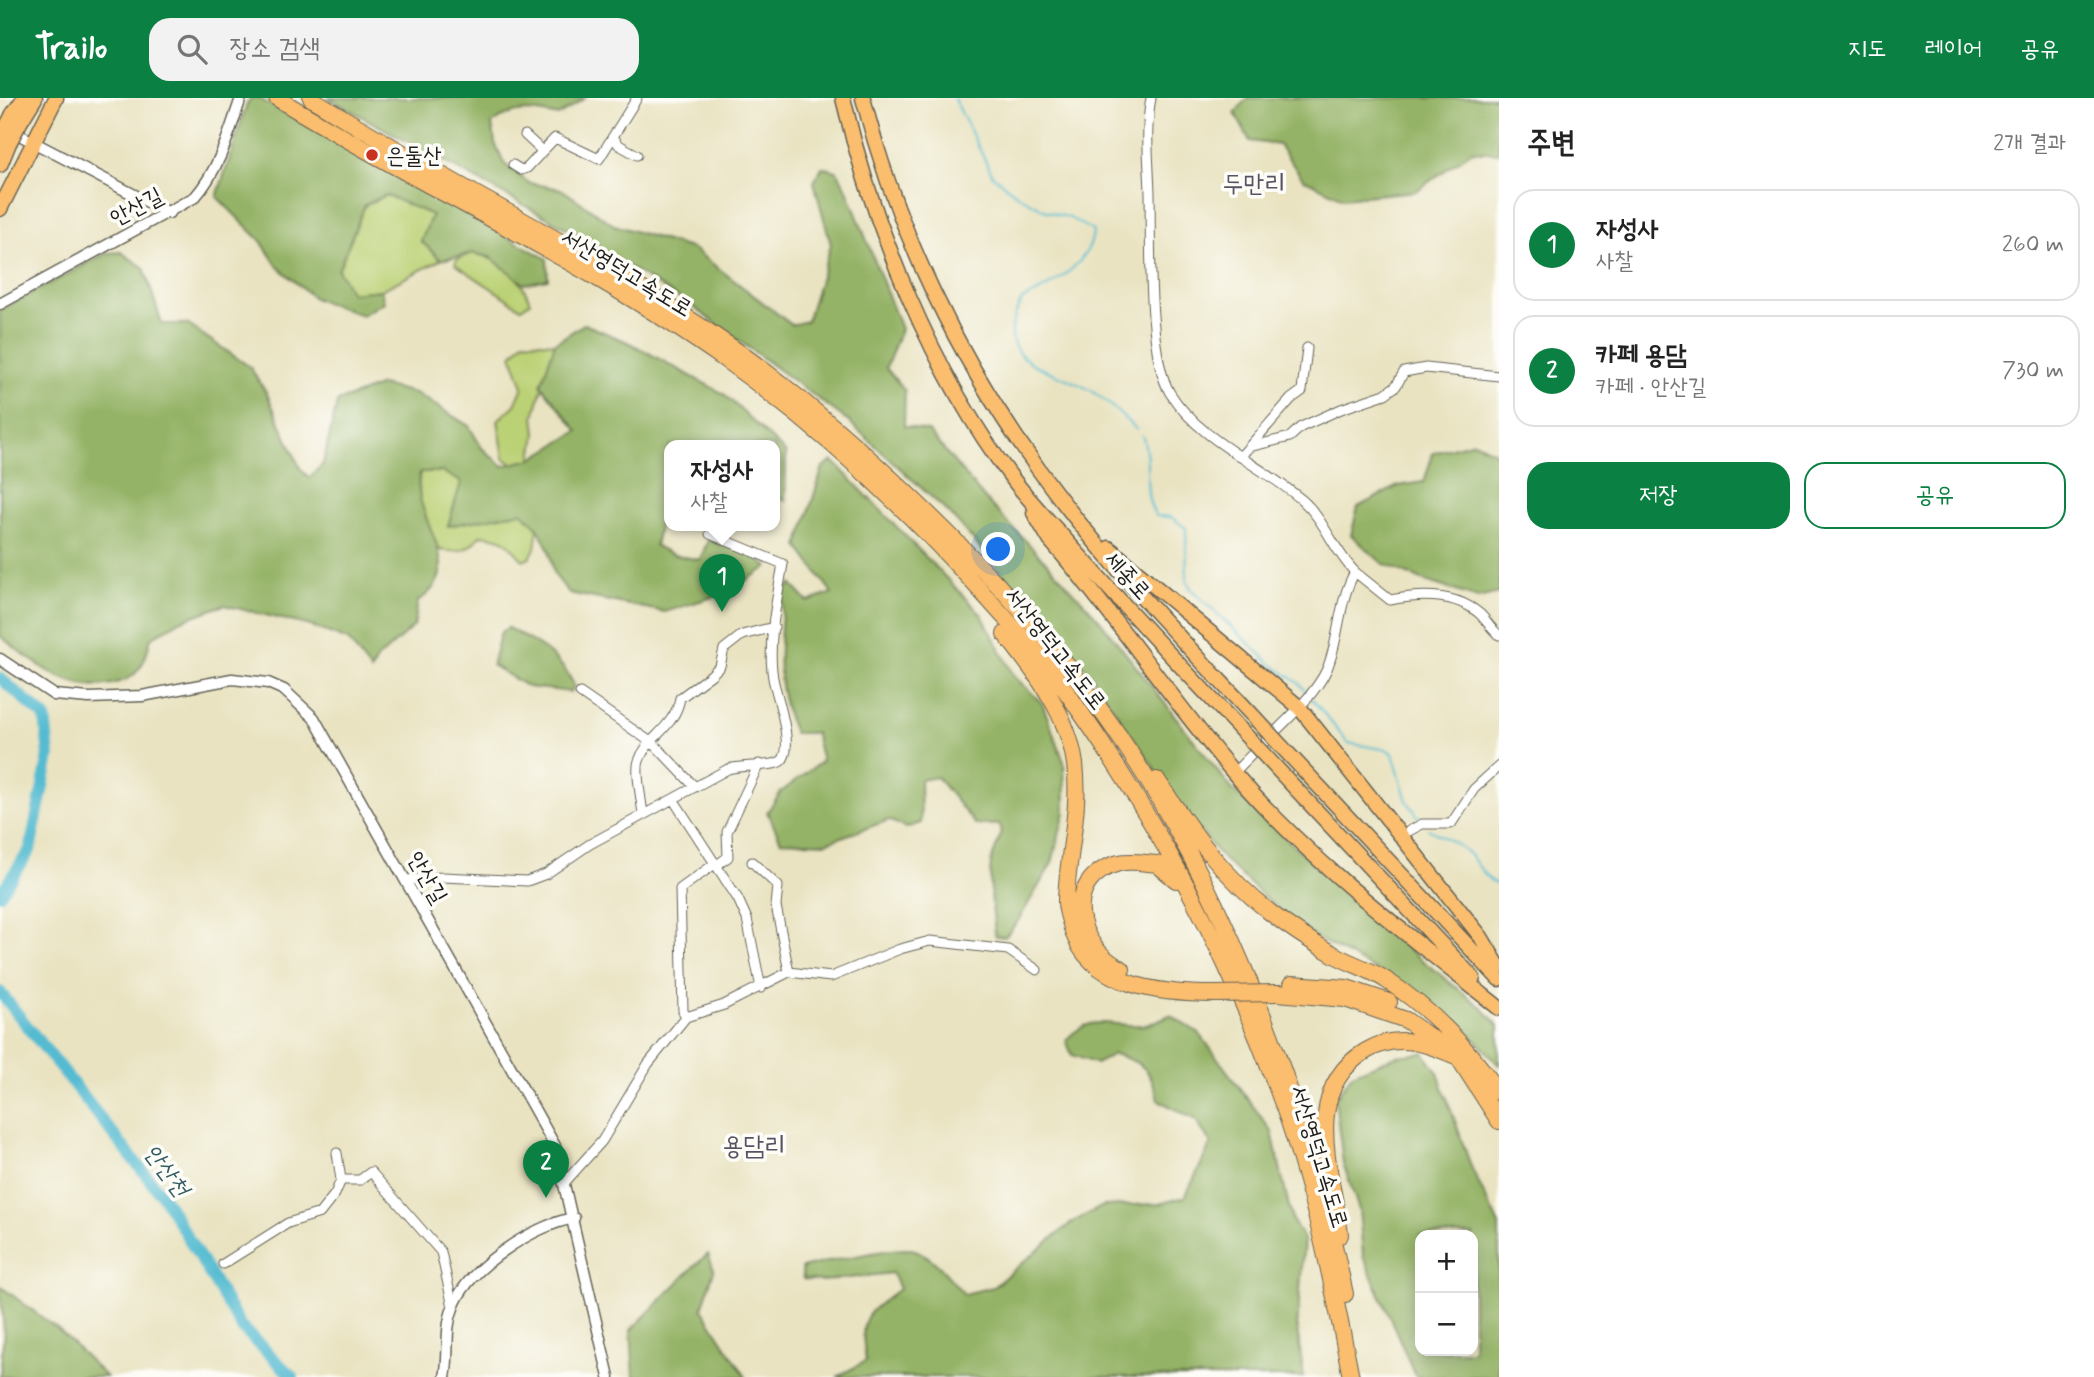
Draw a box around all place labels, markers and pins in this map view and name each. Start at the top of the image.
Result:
place label: 은둘산 [386,142,442,172]
marker: 은둘산 [364,147,380,163]
pin: 1 [699,554,745,612]
pin: 2 [523,1140,569,1198]

